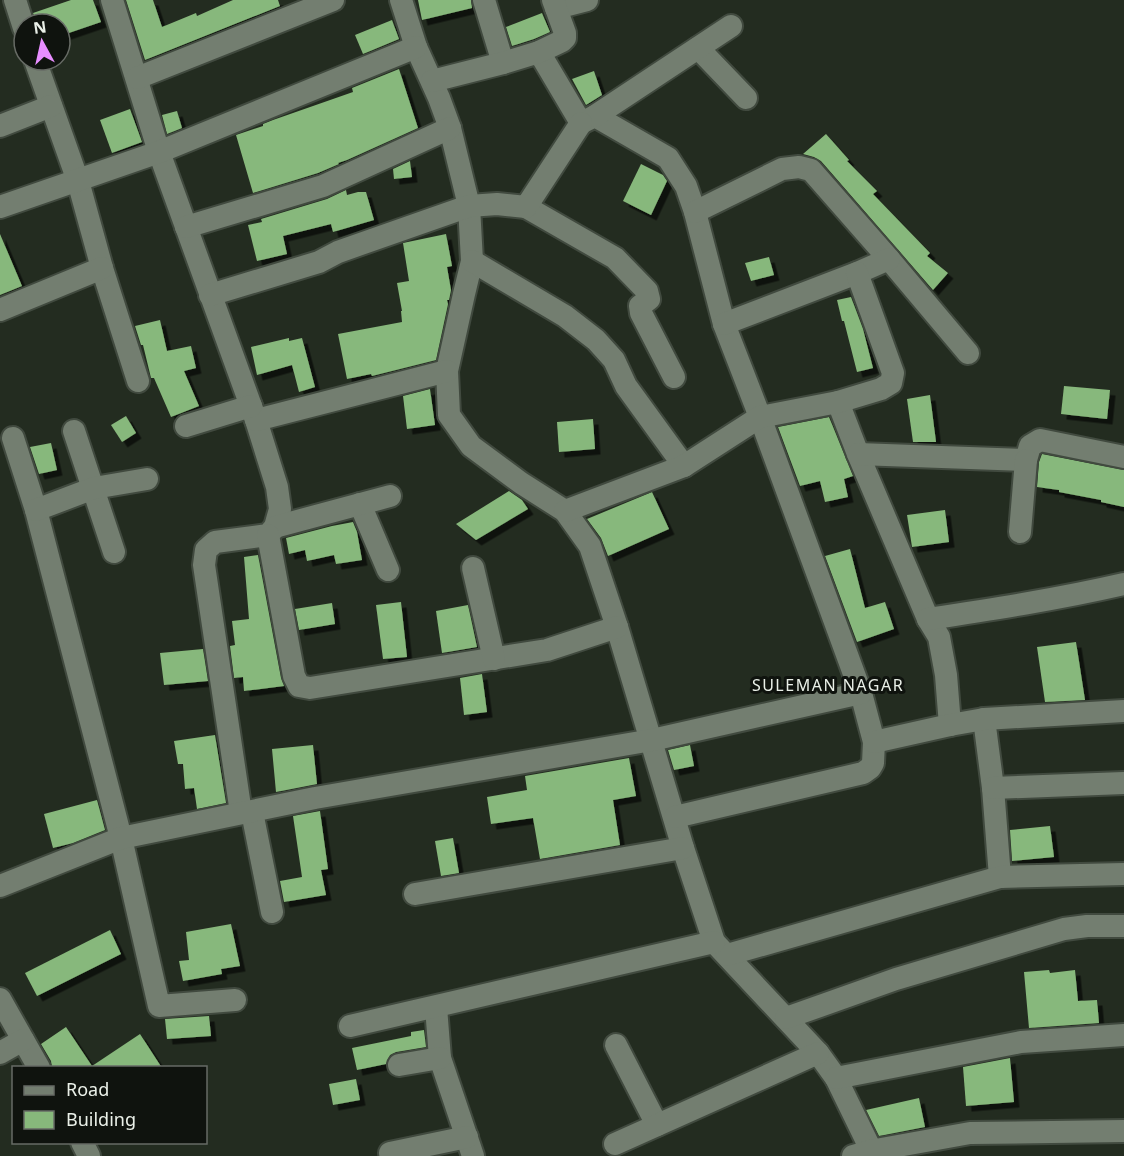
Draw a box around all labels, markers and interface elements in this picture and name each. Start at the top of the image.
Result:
north arrow [12,12,72,72]
text: N [32,15,48,39]
district label: SULEMAN NAGAR [752,674,904,696]
legend [12,1066,207,1144]
text: Road [66,1077,109,1101]
text: Building [66,1107,136,1131]

